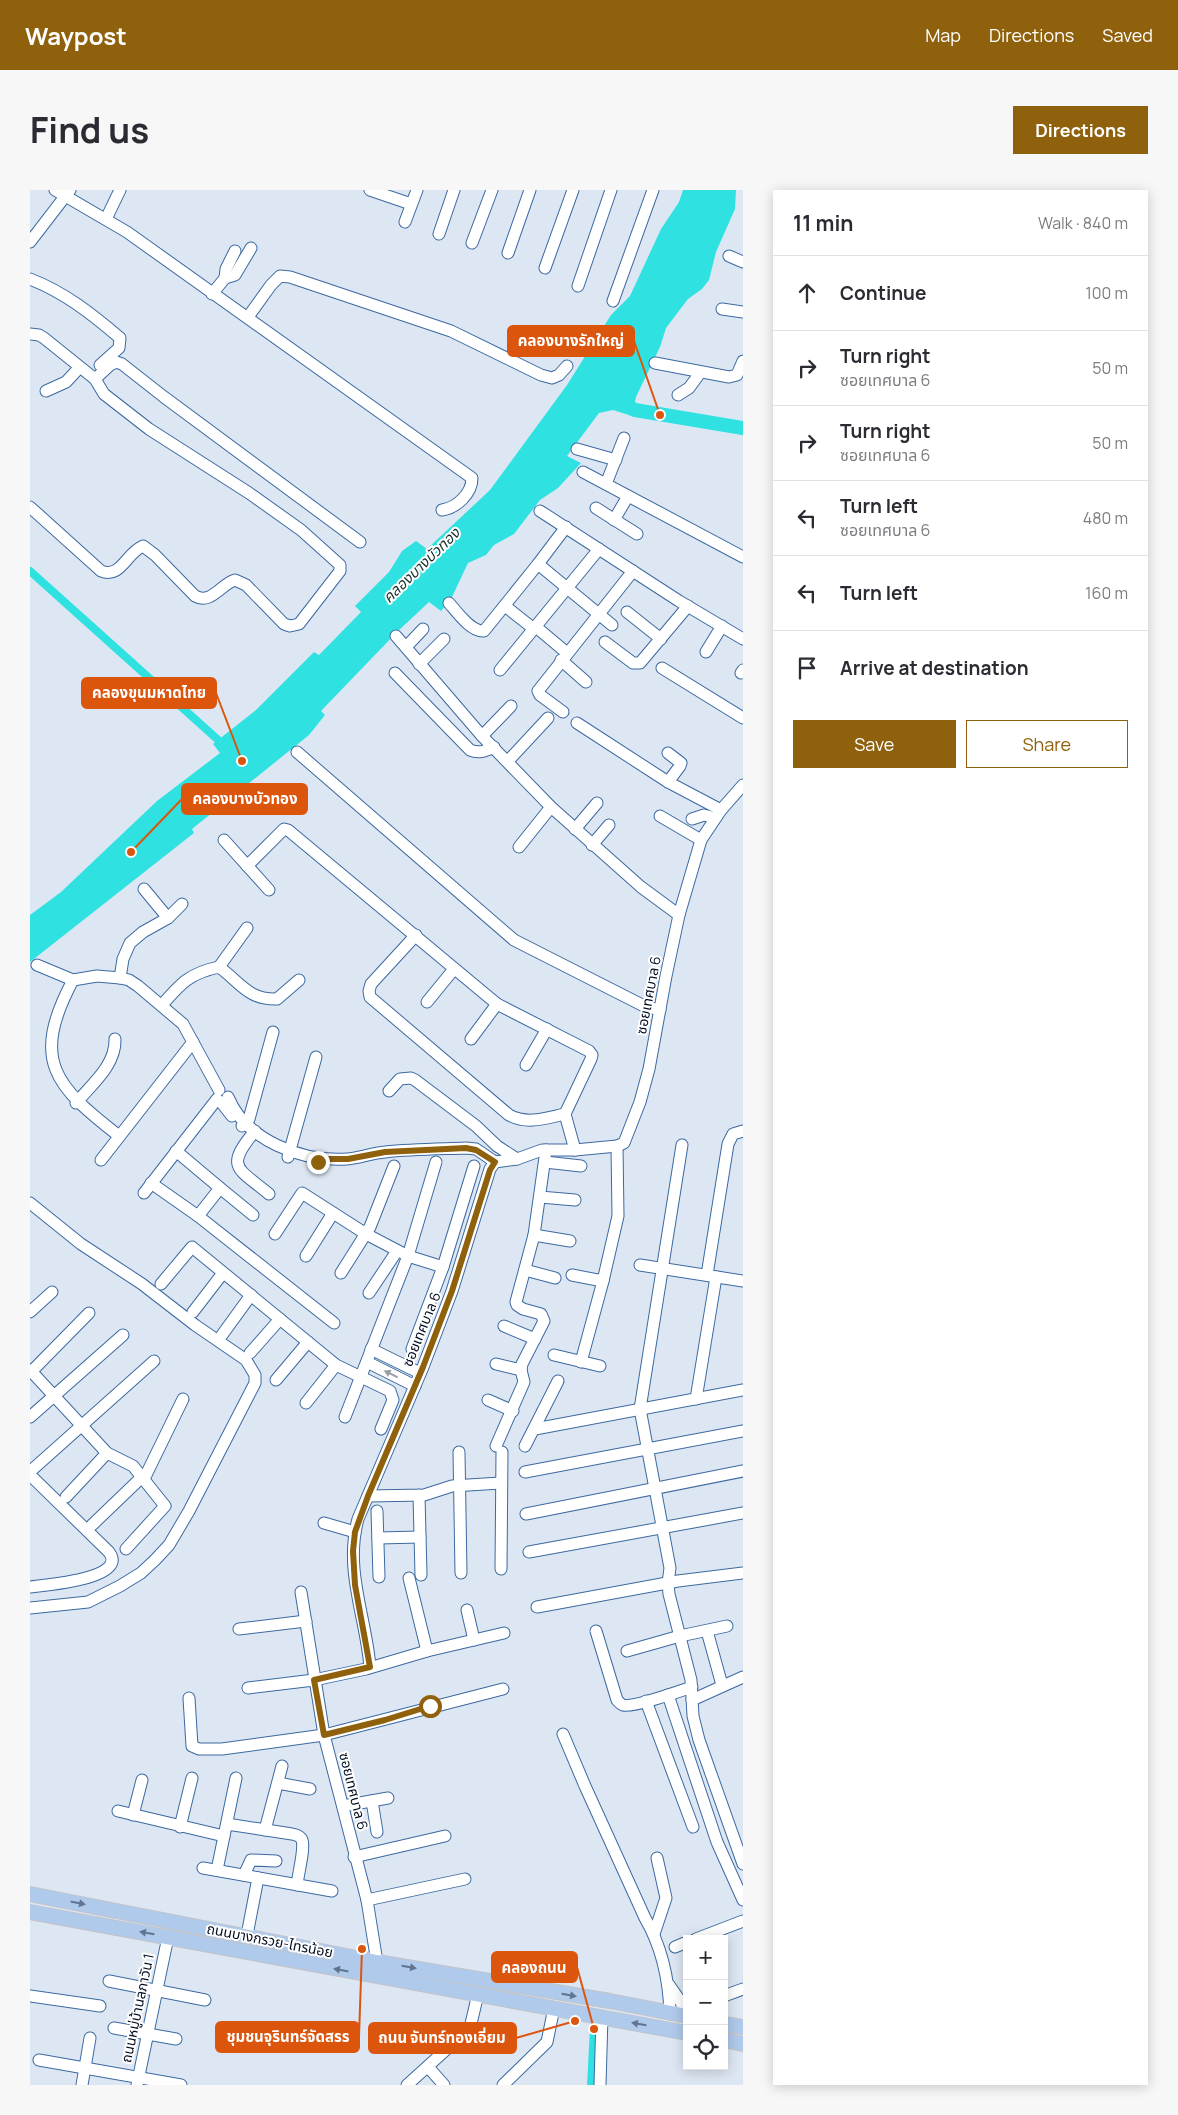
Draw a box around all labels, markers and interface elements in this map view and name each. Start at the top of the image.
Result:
text: Waypost [25,19,127,52]
text: Map [925,23,961,47]
text: Directions [989,23,1074,47]
text: Saved [1102,23,1153,47]
text: Find us [30,106,149,154]
button: Directions [1013,106,1148,154]
text: 11 min [793,209,854,237]
text: Walk · 840 m [1038,212,1128,234]
icon: ahead [793,279,821,307]
text: Continue [840,280,926,306]
text: 100 m [1085,282,1128,304]
callout: คลองบางรักใหญ่ [508,326,634,356]
text: คลองบางรักใหญ่ [518,330,624,351]
text: Turn right [840,343,930,369]
icon: right [793,354,821,382]
text: 50 m [1092,357,1128,379]
text: ซอยเทศบาล 6 [840,369,931,391]
text: Turn right [840,418,930,444]
icon: right [793,429,821,457]
text: 50 m [1092,432,1128,454]
text: ซอยเทศบาล 6 [840,444,931,466]
text: Turn left [840,493,918,519]
icon: left [793,504,821,532]
text: 480 m [1083,507,1128,529]
text: ซอยเทศบาล 6 [840,519,931,541]
water label: คลองบางบัวทอง [378,522,465,607]
icon: left [793,579,821,607]
text: Turn left [840,580,918,606]
text: 160 m [1085,582,1128,604]
icon: arrive [793,654,821,682]
text: Arrive at destination [840,655,1029,681]
callout: คลองขุนมหาดไทย [82,678,216,708]
text: คลองขุนมหาดไทย [92,682,206,703]
button: Save [793,720,956,768]
button: Share [966,720,1128,768]
callout: คลองบางบัวทอง [182,784,307,814]
text: คลองบางบัวทอง [192,788,298,809]
street label: ซอยเทศบาล 6 [631,954,665,1036]
route end [307,1151,330,1174]
street label: ซอยเทศบาล 6 [397,1289,445,1369]
one-way arrow [383,1370,398,1378]
route start [419,1695,442,1718]
street label: ซอยเทศบาล 6 [335,1750,373,1832]
one-way arrow [70,1899,85,1907]
street label: ถนนบางกรวย-ไทรน้อย [205,1918,335,1962]
one-way arrow [140,1929,155,1937]
map controls [683,1935,728,2070]
button: + [683,1935,728,1980]
street label: ถนนหมู่บ้านลภาวัน 1 [116,1952,158,2064]
callout: คลองถนน [492,1952,577,1982]
text: คลองถนน [502,1957,566,1978]
one-way arrow [402,1964,418,1972]
one-way arrow [333,1965,349,1973]
button: − [683,1980,728,2025]
one-way arrow [562,1992,578,2000]
one-way arrow [630,2019,646,2027]
callout: ชุมชนจุรินทร์จัดสรร [216,2022,359,2052]
callout: ถนน จันทร์ทองเอี่ยม [369,2023,516,2053]
button: locate [683,2025,728,2070]
text: ชุมชนจุรินทร์จัดสรร [226,2026,350,2047]
text: ถนน จันทร์ทองเอี่ยม [378,2027,506,2048]

